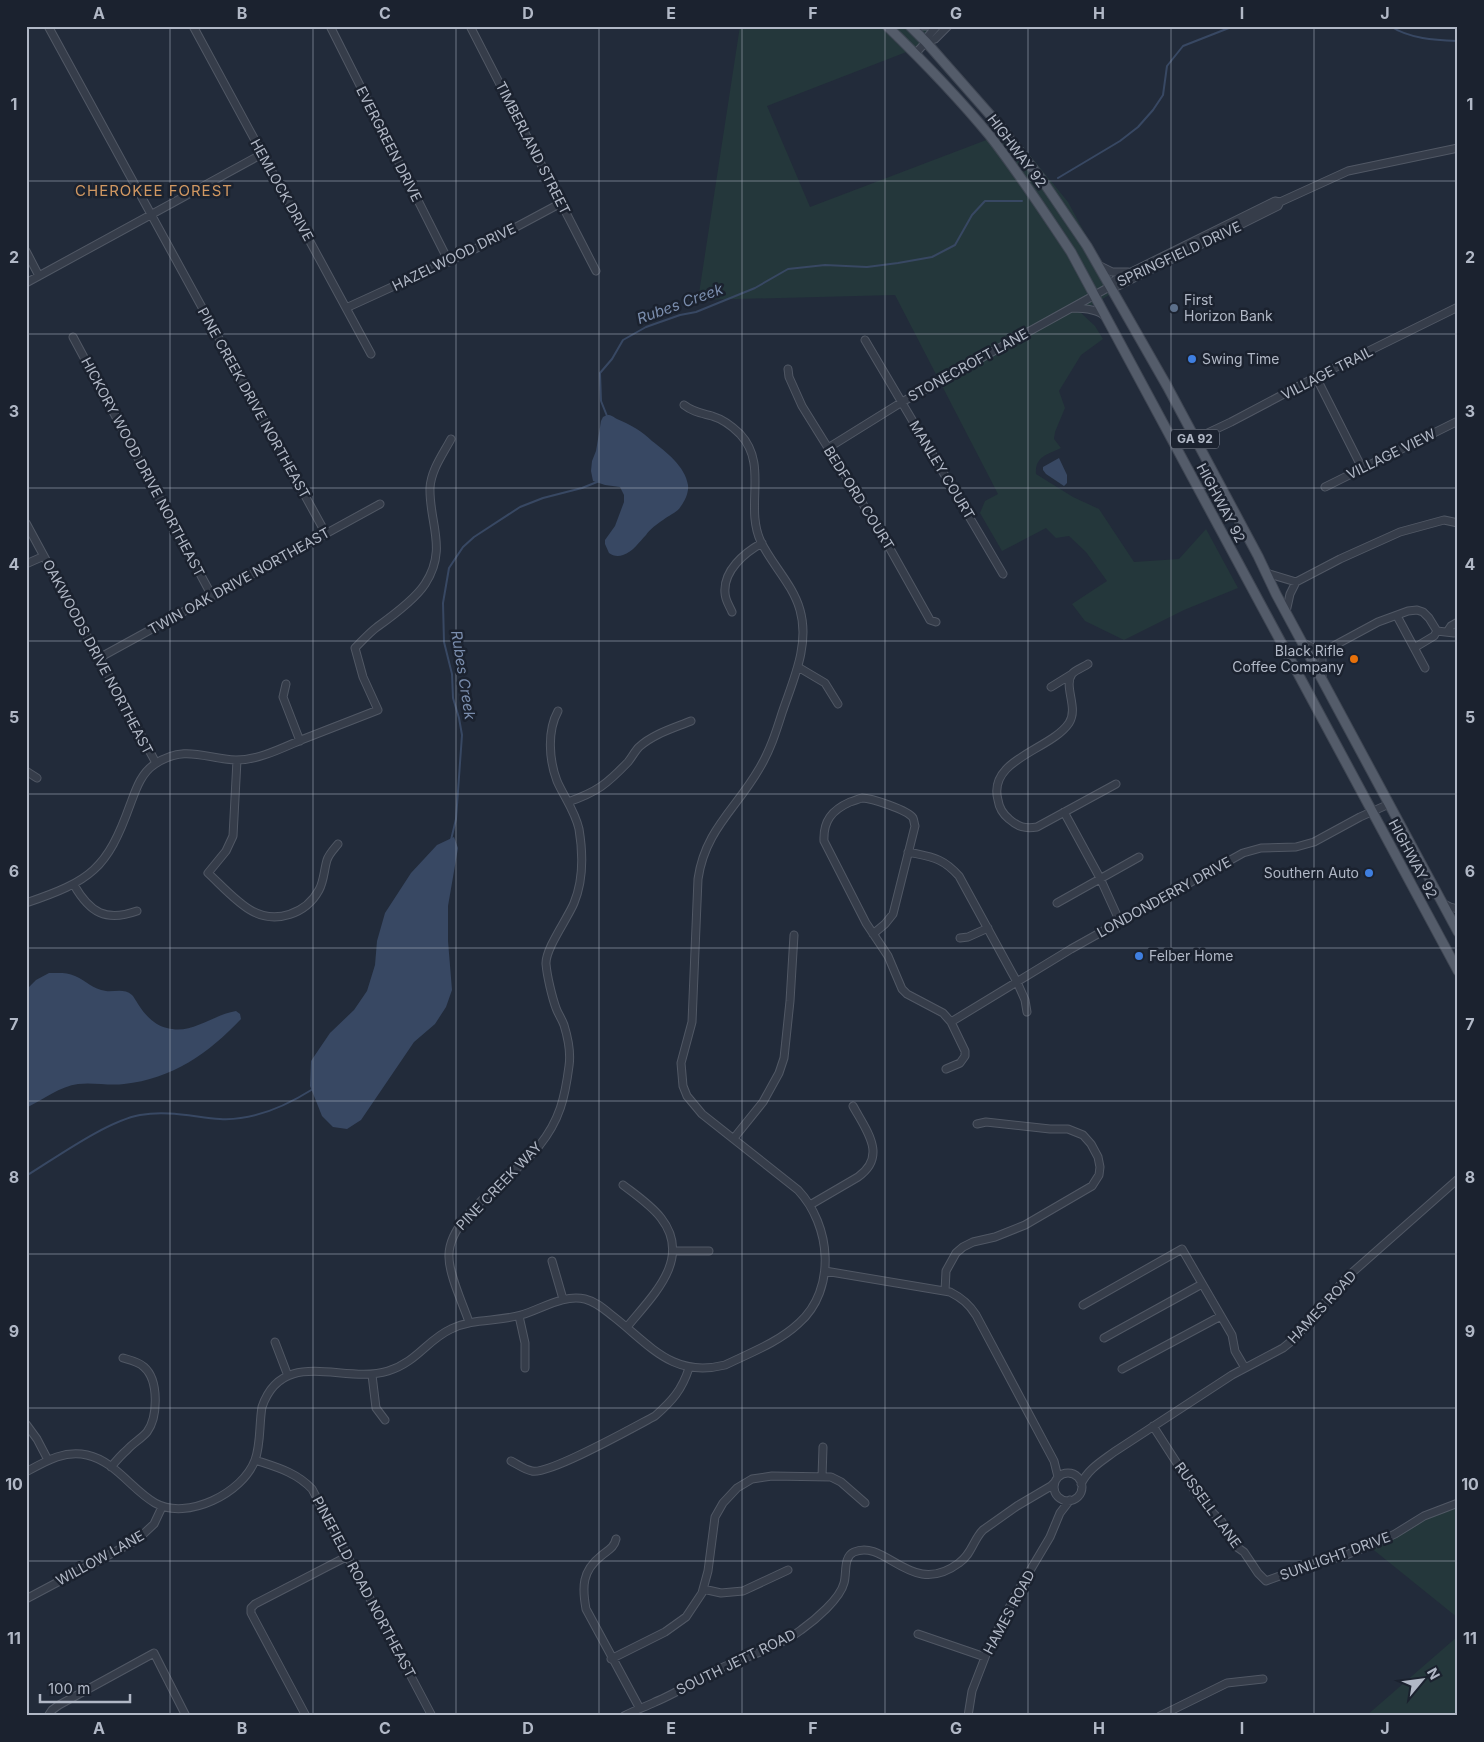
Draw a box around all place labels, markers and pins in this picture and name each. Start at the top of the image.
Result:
place label: First Horizon Bank [1184,291,1273,324]
marker: First Horizon Bank [1168,302,1180,314]
place label: Swing Time [1202,350,1279,367]
marker: Swing Time [1186,353,1198,365]
place label: Black Rifle Coffee Company [1232,642,1344,675]
marker: Black Rifle Coffee Company [1348,653,1360,665]
place label: Southern Auto [1264,864,1359,881]
marker: Southern Auto [1363,867,1375,879]
place label: Felber Home [1149,947,1233,964]
marker: Felber Home [1133,950,1145,962]

